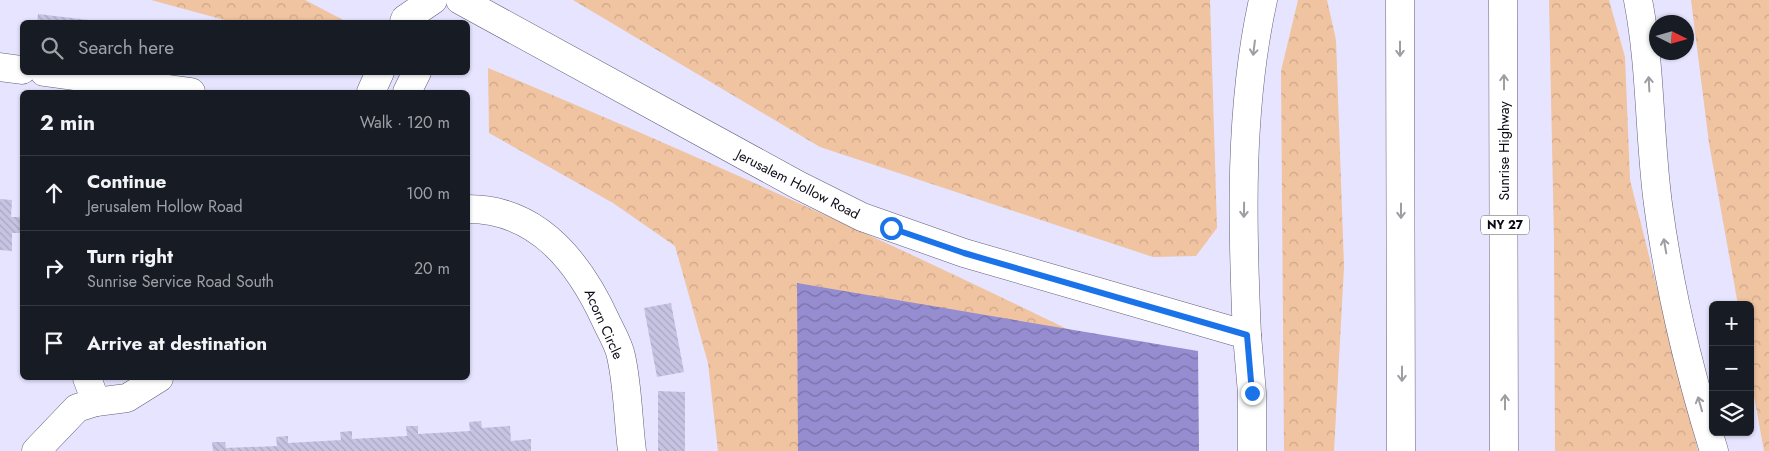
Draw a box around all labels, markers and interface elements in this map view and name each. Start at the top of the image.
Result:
north arrow [1649,15,1694,60]
search box [20,20,470,75]
icon: search [38,34,66,62]
text: Search here [78,34,174,61]
one-way arrow [1249,40,1259,56]
one-way arrow [1395,40,1405,56]
one-way arrow [1499,75,1509,91]
one-way arrow [1644,77,1653,93]
street label: Sunrise Highway [1494,101,1514,201]
text: 2 min [40,108,95,138]
text: Walk · 120 m [360,111,450,134]
street label: Jerusalem Hollow Road [731,143,863,224]
text: Continue [87,168,166,195]
icon: ahead [40,179,68,207]
text: 100 m [406,182,450,205]
text: Jerusalem Hollow Road [87,195,243,218]
one-way arrow [1239,202,1249,218]
one-way arrow [1396,202,1406,219]
road number: NY 27 [1481,216,1529,234]
route start [880,217,903,240]
one-way arrow [1659,238,1669,254]
text: Turn right [87,243,173,270]
icon: right [40,254,68,282]
text: 20 m [414,257,450,280]
text: Sunrise Service Road South [87,270,274,293]
street label: Acorn Circle [580,286,628,362]
map controls [1709,301,1754,436]
button: + [1709,301,1754,346]
icon: arrive [40,329,68,357]
text: Arrive at destination [87,330,267,357]
button: − [1709,346,1754,391]
one-way arrow [1397,365,1407,381]
route end [1241,382,1264,405]
button: layers [1709,391,1754,436]
one-way arrow [1500,395,1510,411]
one-way arrow [1695,397,1705,413]

